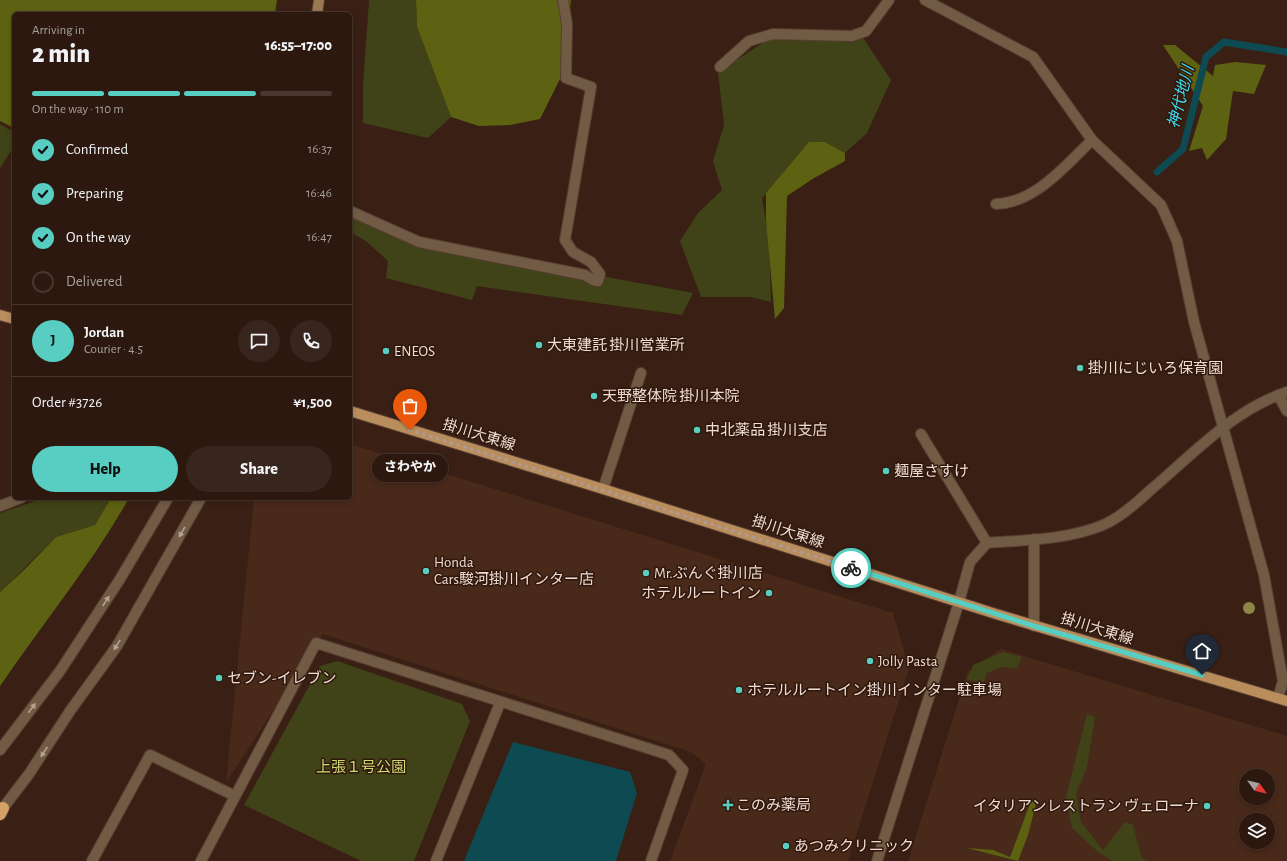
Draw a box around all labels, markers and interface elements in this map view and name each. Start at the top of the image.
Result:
text: Arriving in [32,24,85,37]
text: 16:55–17:00 [265,38,332,53]
text: 2 min [32,41,90,67]
water label: 神代地川 [1165,62,1197,130]
text: On the way · 110 m [32,103,124,116]
icon: check [32,139,54,161]
text: Confirmed [66,142,128,157]
text: 16:37 [308,143,332,156]
icon: check [32,183,54,205]
text: Preparing [66,186,123,201]
text: 16:46 [306,187,332,200]
icon: check [32,227,54,249]
text: On the way [66,230,131,245]
text: 16:47 [307,231,332,244]
text: Delivered [66,274,123,289]
button: chat [238,320,280,362]
button: phone [290,320,332,362]
text: Jordan [84,325,124,340]
text: J [50,333,56,348]
place label: 大東建託 掛川営業所 [547,336,684,353]
marker: 大東建託 掛川営業所 [534,340,544,350]
text: Courier · 4.5 [84,343,143,356]
place label: ENEOS [394,344,435,359]
marker: ENEOS [381,346,391,356]
place label: 掛川にじいろ保育園 [1088,359,1223,376]
marker: 掛川にじいろ保育園 [1075,363,1085,373]
place label: 天野整体院 掛川本院 [602,387,739,404]
pin [393,389,427,430]
marker: 天野整体院 掛川本院 [589,391,599,401]
text: Order #3726 [32,395,102,410]
text: ¥1,500 [293,395,332,410]
icon: bag [399,395,421,417]
street label: 掛川大東線 [441,415,518,453]
place label: 中北薬品 掛川支店 [705,421,827,438]
marker: 中北薬品 掛川支店 [692,425,702,435]
button: Help [32,446,178,492]
button: Share [186,446,332,492]
callout: さわやか [372,454,448,482]
text: さわやか [384,461,436,474]
place label: 麺屋さすけ [894,463,969,479]
marker: 麺屋さすけ [881,466,891,476]
street label: 掛川大東線 [750,511,827,551]
one-way arrow [179,526,186,538]
courier [831,548,871,588]
place label: Honda Cars駿河掛川インター店 [434,555,594,587]
icon: bike [840,557,862,579]
place label: Mr.ぶんぐ掛川店 [654,564,763,581]
marker: Honda Cars駿河掛川インター店 [421,566,431,576]
marker: Mr.ぶんぐ掛川店 [641,568,651,578]
place label: ホテルルートイン [641,586,761,601]
marker: ホテルルートイン [764,588,774,598]
one-way arrow [102,596,110,606]
street label: 掛川大東線 [1059,609,1136,647]
pin [1185,634,1219,675]
one-way arrow [113,640,121,650]
icon: home [1191,640,1213,662]
place label: Jolly Pasta [878,654,938,669]
marker: Jolly Pasta [865,656,875,666]
place label: セブン-イレブン [227,670,337,686]
marker: セブン-イレブン [214,673,224,683]
place label: ホテルルートイン掛川インター駐車場 [747,681,1002,698]
marker: ホテルルートイン掛川インター駐車場 [734,685,744,695]
one-way arrow [28,702,36,713]
one-way arrow [40,747,48,757]
park label: 上張１号公園 [316,759,406,775]
north arrow [1239,769,1275,805]
map controls [1239,769,1275,849]
place label: このみ薬局 [736,797,811,813]
place label: イタリアンレストラン ヴェローナ [973,798,1199,814]
marker: このみ薬局 [723,800,733,810]
marker: イタリアンレストラン ヴェローナ [1202,801,1212,811]
button: layers [1239,813,1275,849]
place label: あつみクリニック [794,838,914,854]
marker: あつみクリニック [781,841,791,851]

